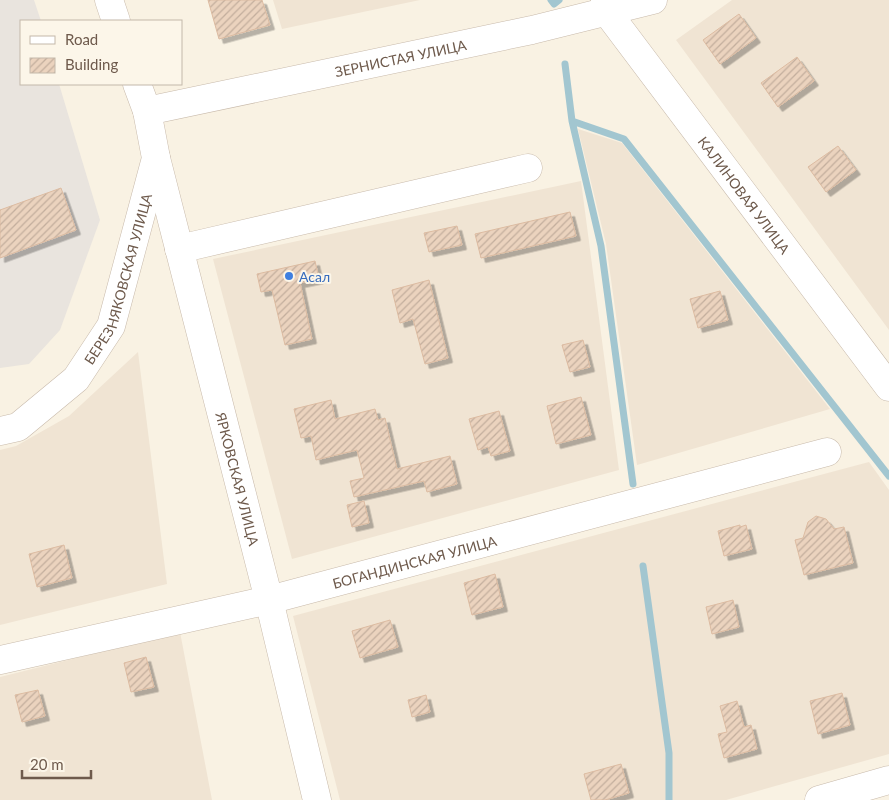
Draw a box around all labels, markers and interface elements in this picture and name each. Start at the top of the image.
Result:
legend [20,20,182,85]
text: Road [65,30,98,48]
street label: ЗЕРНИСТАЯ УЛИЦА [333,35,468,80]
text: Building [65,55,118,73]
street label: КАЛИНОВАЯ УЛИЦА [695,133,794,257]
street label: БЕРЕЗНЯКОВСКАЯ УЛИЦА [80,191,155,367]
place label: Асал [299,268,330,285]
marker: Асал [283,270,295,282]
street label: ЯРКОВСКАЯ УЛИЦА [213,409,263,548]
street label: БОГАНДИНСКАЯ УЛИЦА [330,531,499,591]
scale bar [22,748,91,780]
text: 20 m [30,755,64,773]

